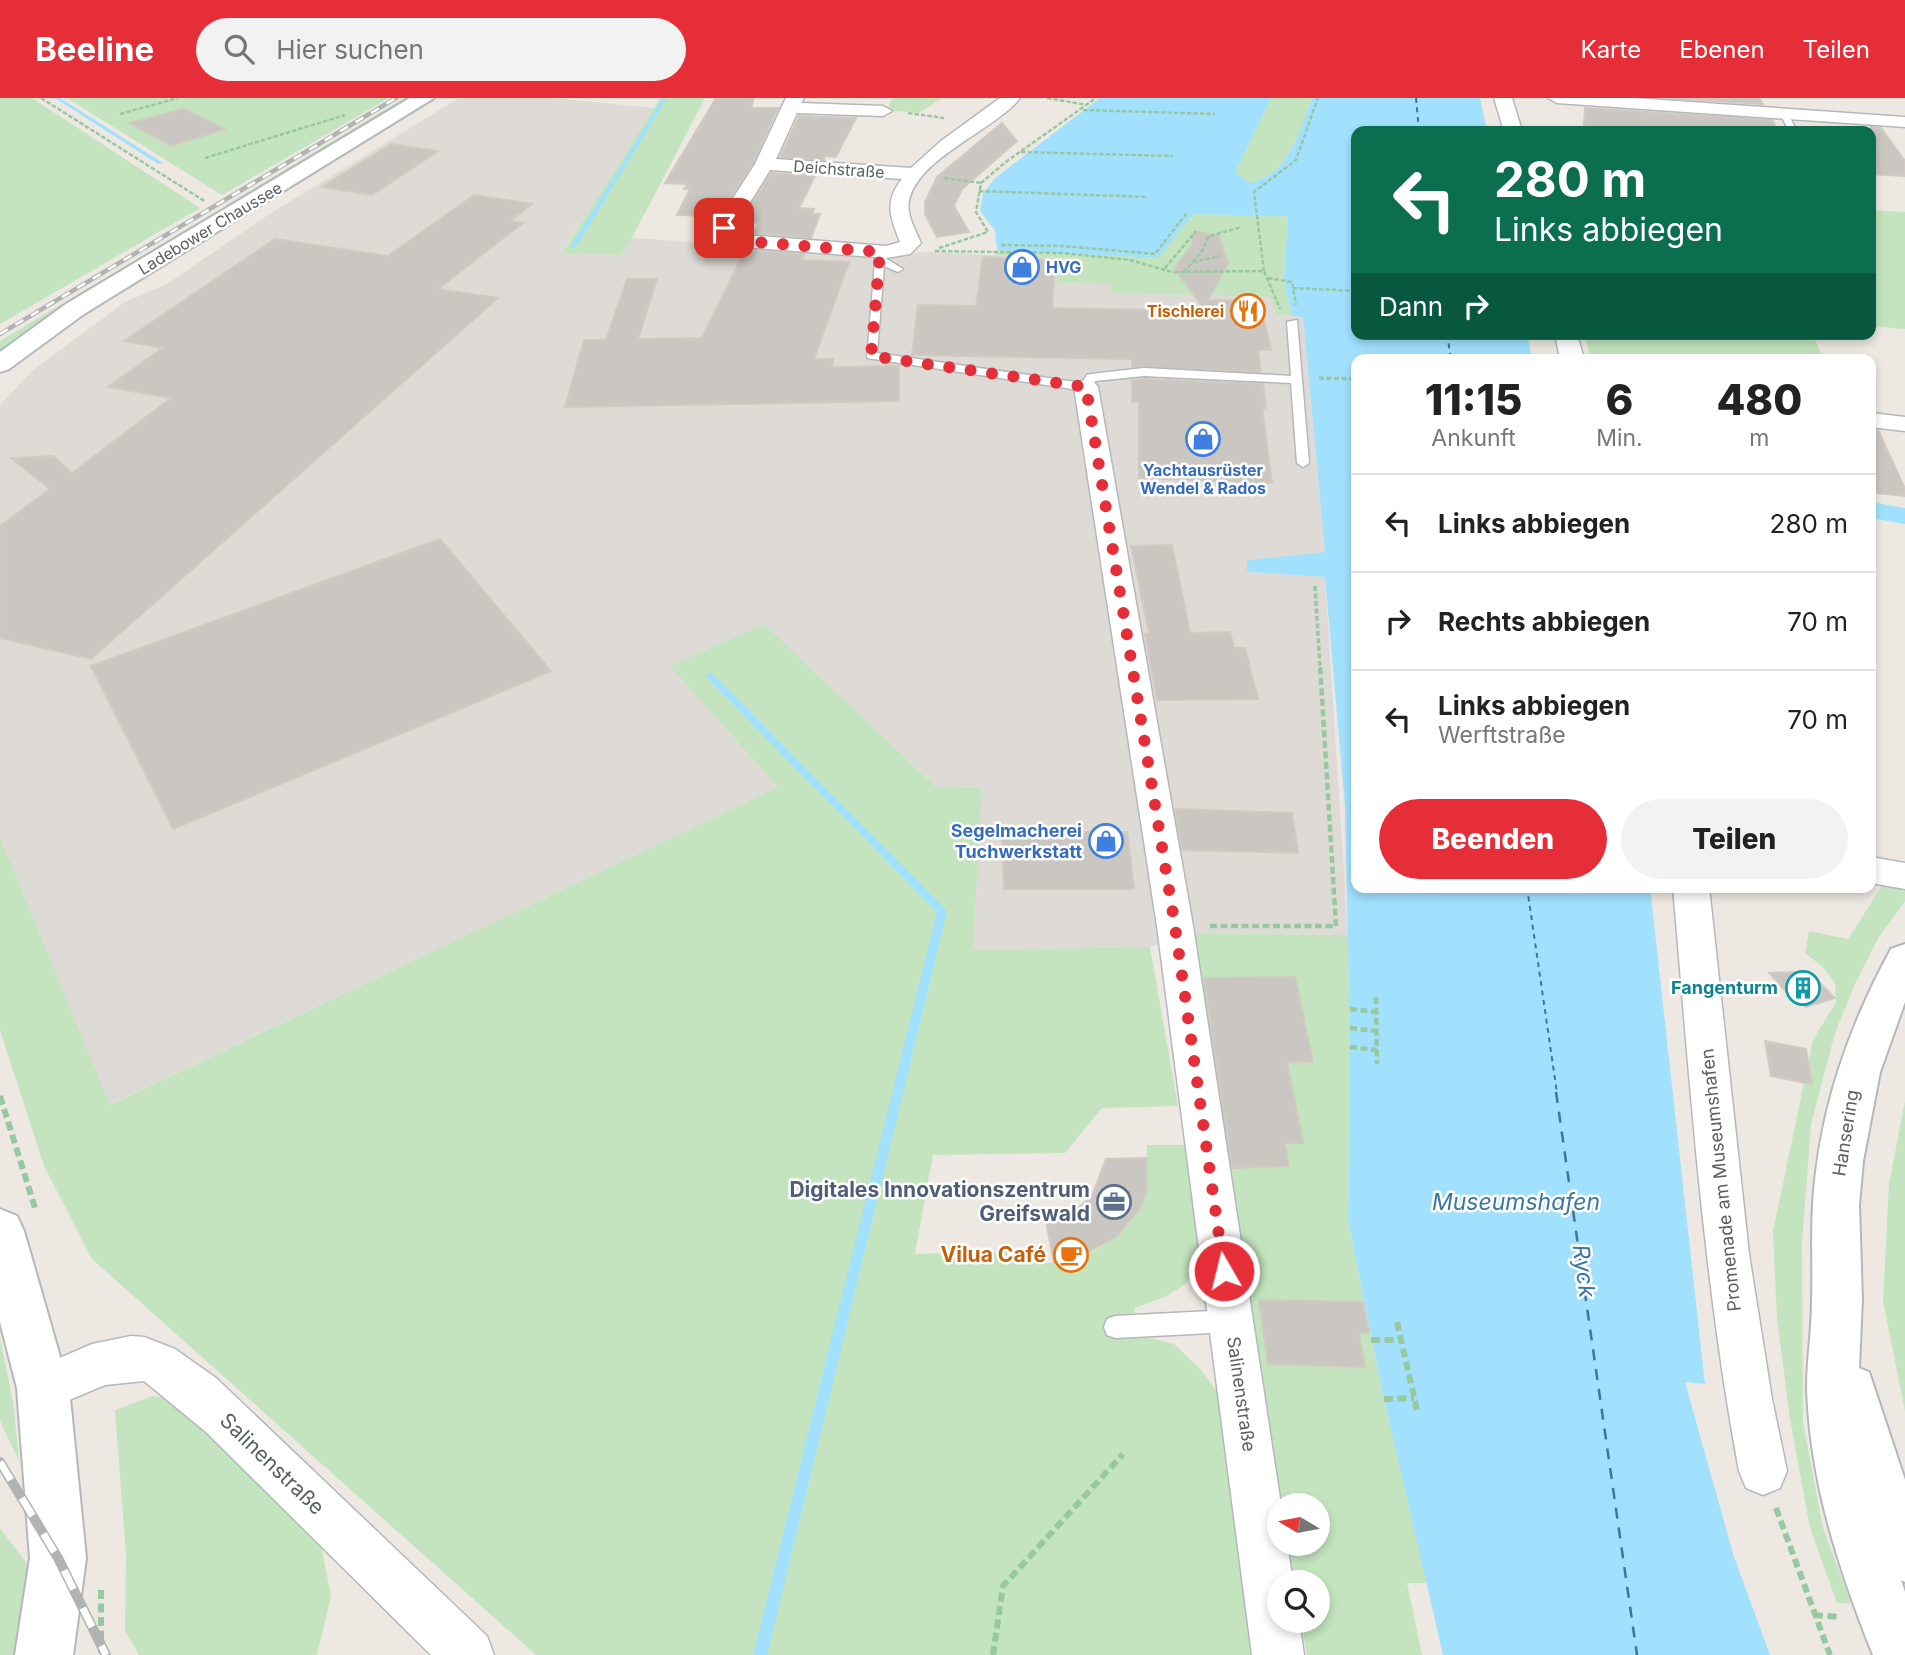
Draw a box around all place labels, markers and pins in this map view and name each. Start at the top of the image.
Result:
pin [694,198,754,258]
shop icon: HVG [1003,248,1041,286]
place label: HVG [1046,257,1081,277]
restaurant icon: Tischlerei [1229,292,1267,330]
place label: Tischlerei [1147,301,1224,321]
shop icon: Yachtausrüster Wendel & Rados [1184,420,1222,458]
place label: Yachtausrüster Wendel & Rados [1140,460,1266,498]
place label: Segelmacherei Tuchwerkstatt [951,820,1082,862]
shop icon: Segelmacherei Tuchwerkstatt [1087,822,1125,860]
building icon: Fangenturm [1784,969,1822,1007]
place label: Fangenturm [1671,977,1778,998]
place label: Digitales Innovationszentrum Greifswald [789,1177,1090,1226]
office icon: Digitales Innovationszentrum Greifswald [1095,1183,1133,1221]
cafe icon: Vilua Café [1052,1236,1090,1274]
place label: Vilua Café [941,1242,1046,1267]

